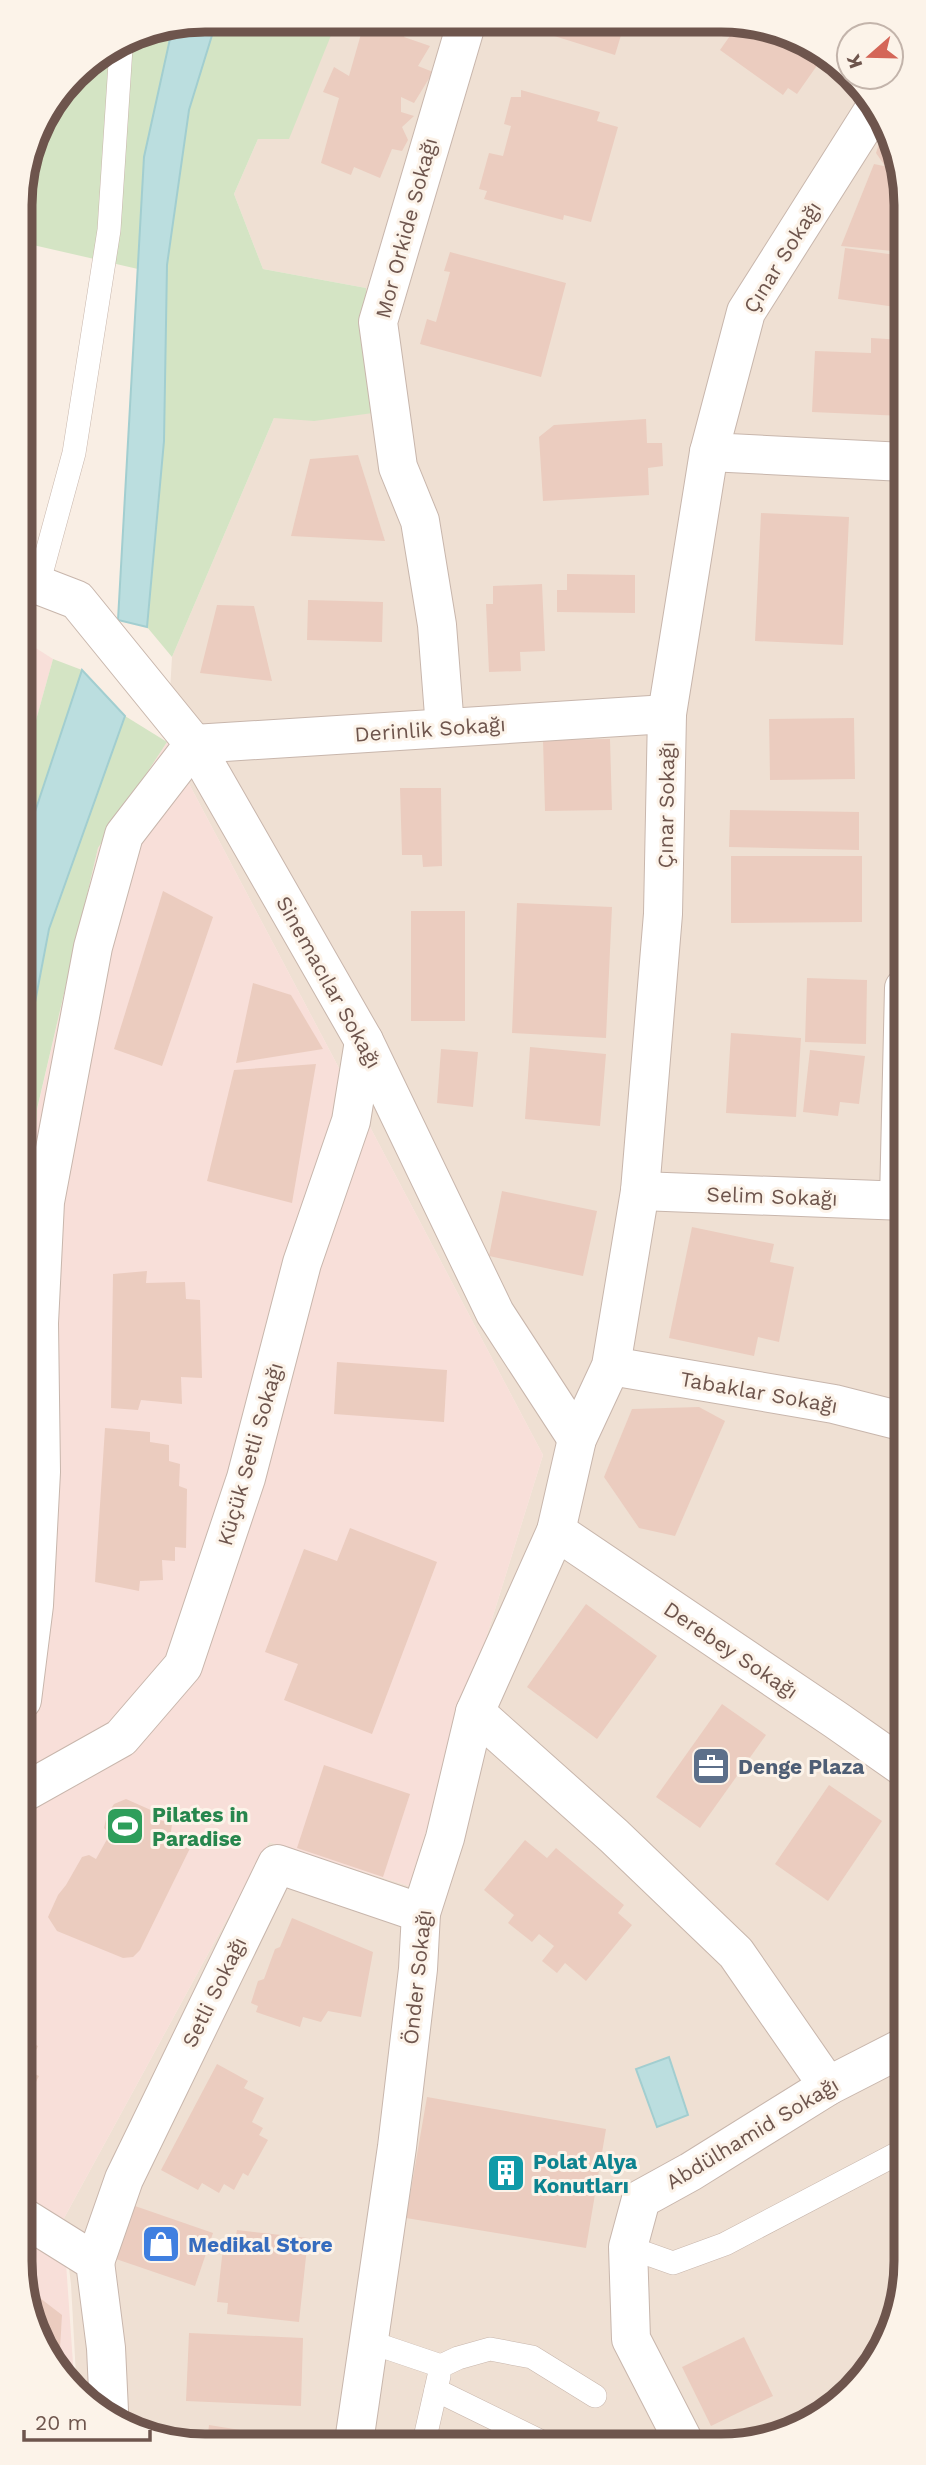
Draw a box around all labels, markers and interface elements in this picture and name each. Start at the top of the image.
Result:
north arrow [835,21,905,91]
text: K [841,52,868,72]
street label: Mor Orkide Sokağı [370,135,442,321]
street label: Çınar Sokağı [738,197,826,317]
street label: Derinlik Sokağı [354,711,506,747]
street label: Çınar Sokağı [652,742,680,868]
street label: Sinemacılar Sokağı [271,891,387,1073]
street label: Selim Sokağı [706,1181,838,1211]
street label: Küçük Setli Sokağı [212,1360,288,1548]
street label: Tabaklar Sokağı [678,1366,840,1418]
street label: Derebey Sokağı [659,1596,803,1704]
office icon: Denge Plaza [690,1745,732,1787]
place label: Denge Plaza [738,1754,865,1779]
place label: Pilates in Paradise [152,1802,249,1851]
sports icon: Pilates in Paradise [104,1805,146,1847]
street label: Önder Sokağı [397,1908,437,2046]
street label: Setli Sokağı [177,1933,251,2051]
street label: Abdülhamid Sokağı [661,2072,843,2194]
place label: Polat Alya Konutları [533,2149,638,2198]
building icon: Polat Alya Konutları [485,2152,527,2194]
shop icon: Medikal Store [140,2223,182,2265]
place label: Medikal Store [188,2232,333,2257]
scale bar [24,2398,150,2442]
text: 20 m [35,2410,87,2435]

